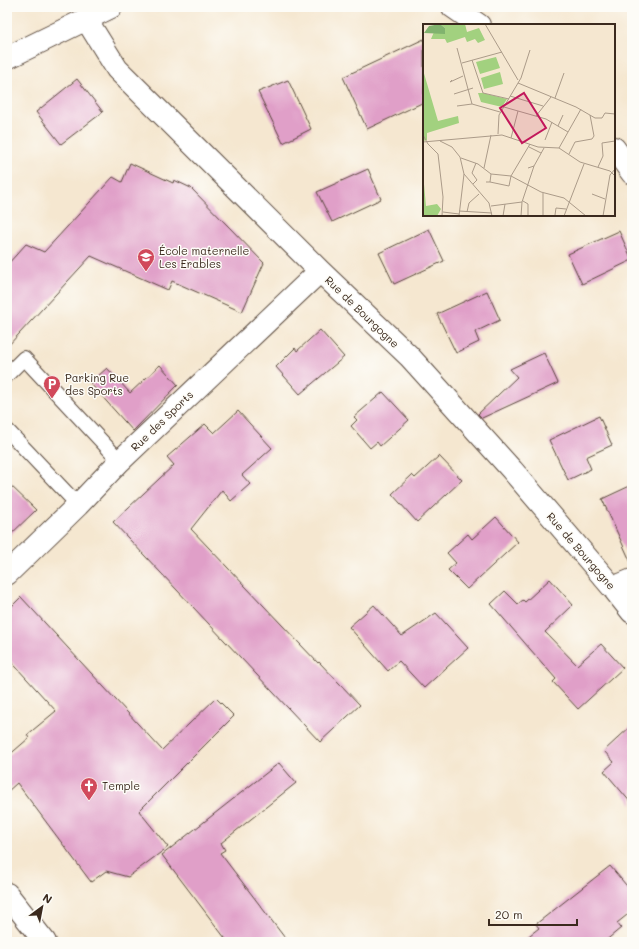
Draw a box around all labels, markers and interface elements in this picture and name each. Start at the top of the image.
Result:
inset map [423,24,615,216]
place label: École maternelle Les Erables [159,243,250,271]
school or university icon: École maternelle Les Erables [136,247,156,272]
street label: Rue de Bourgogne [322,272,403,351]
place label: Parking Rue des Sports [65,370,129,398]
parking icon: Parking Rue des Sports [42,374,62,399]
street label: Rue des Sports [127,387,196,454]
street label: Rue de Bourgogne [544,509,619,593]
church icon: Temple [79,776,99,801]
place label: Temple [102,778,140,793]
north arrow [22,887,62,927]
text: N [40,890,55,907]
scale bar [489,901,577,927]
text: 20 m [495,906,523,922]

